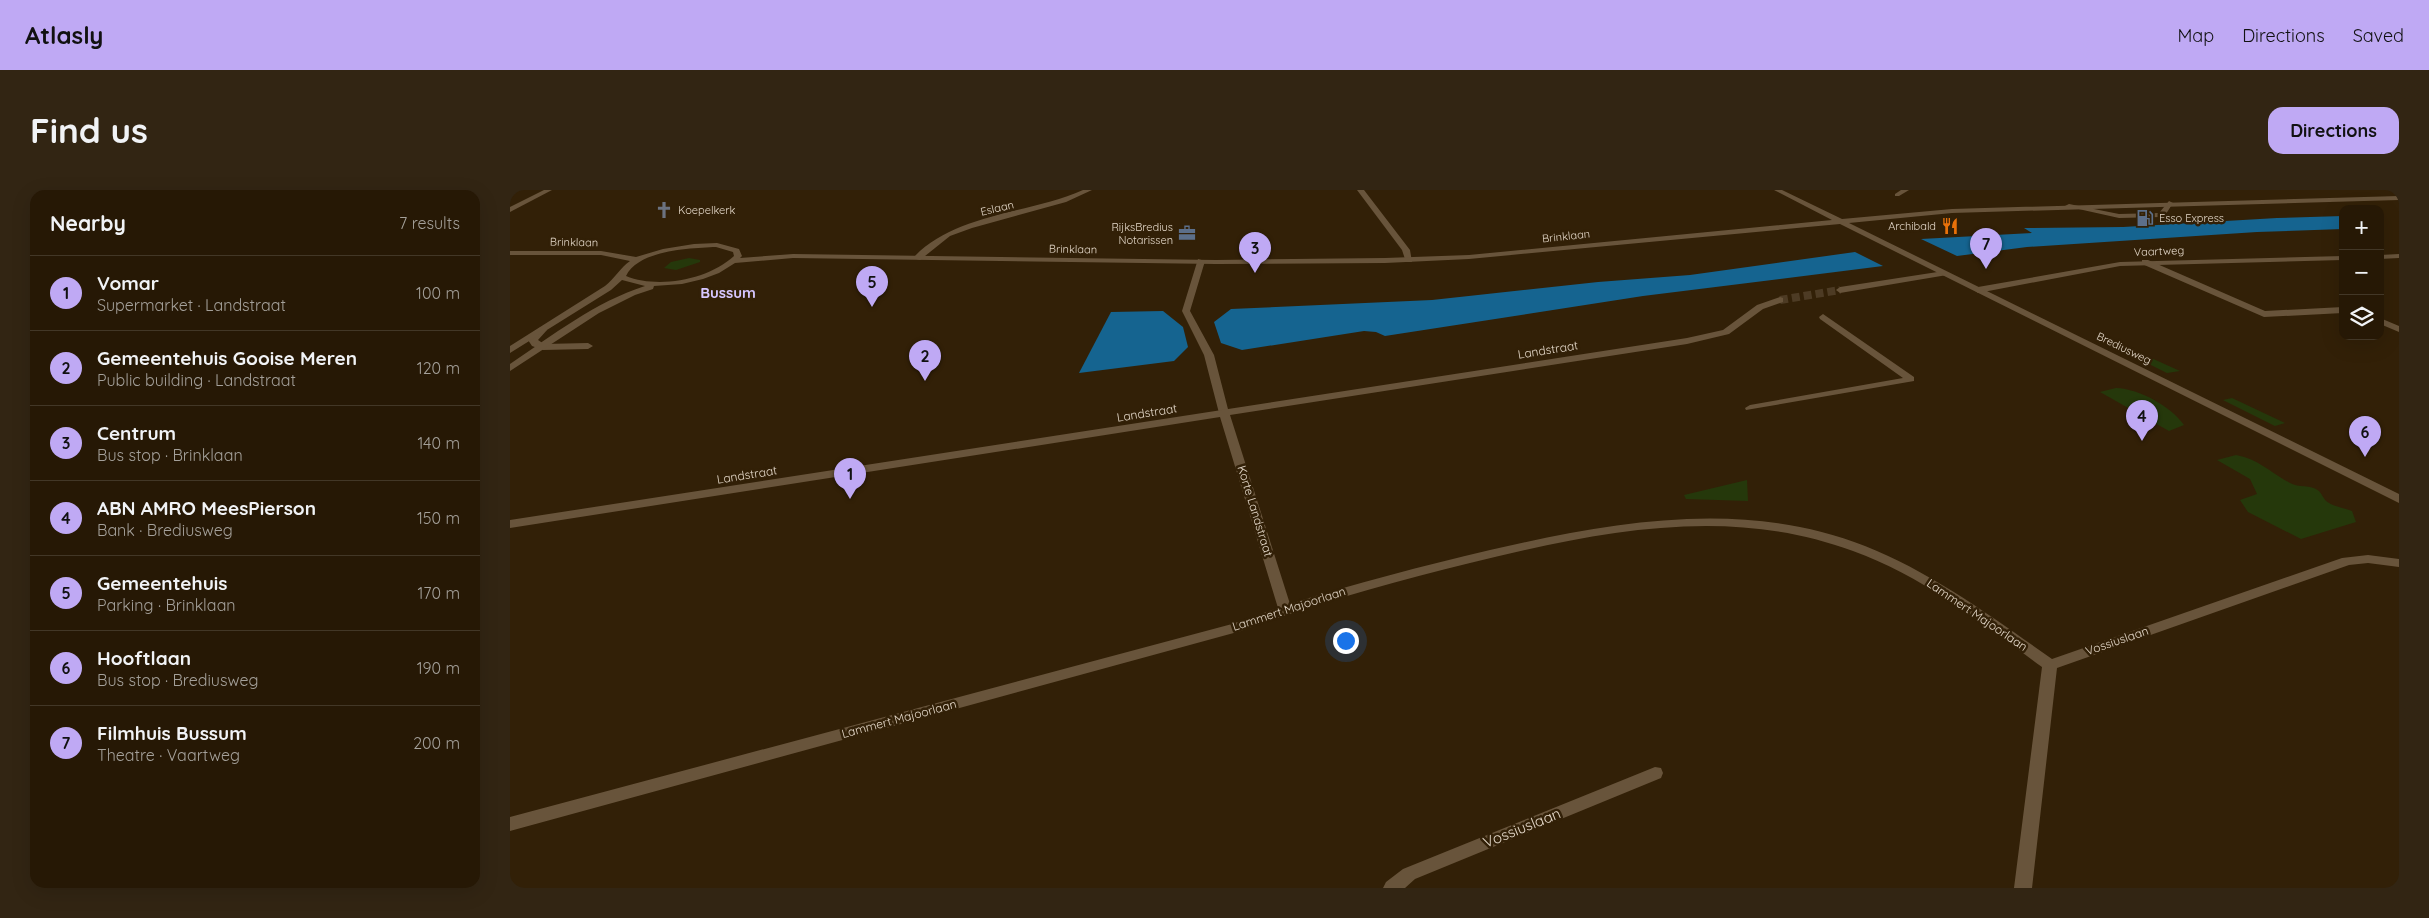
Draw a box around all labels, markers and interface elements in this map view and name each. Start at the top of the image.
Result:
text: Atlasly [25,20,103,50]
text: Map [2177,24,2214,47]
text: Directions [2242,24,2325,47]
text: Saved [2353,24,2404,47]
button: Directions [2268,107,2399,154]
text: Find us [30,108,148,152]
street label: Eslaan [979,197,1015,219]
church icon: Koepelkerk [654,200,674,220]
place label: Koepelkerk [678,203,736,217]
map controls [2339,205,2384,340]
button: + [2339,205,2384,250]
fuel station icon: Esso Express [2135,208,2155,228]
text: Nearby [50,210,126,236]
place label: Esso Express [2159,211,2224,225]
text: 7 results [399,213,460,233]
restaurant icon: Archibald [1940,216,1960,236]
place label: Archibald [1888,219,1936,233]
place label: RijksBredius Notarissen [1112,220,1173,247]
office icon: RijksBredius Notarissen [1177,223,1197,243]
street label: Brinklaan [1541,227,1591,245]
pin: 7 [1970,228,2002,269]
pin: 3 [1239,232,1271,273]
street label: Brinklaan [550,235,598,249]
street label: Brinklaan [1049,242,1097,256]
street label: Vaartweg [2134,243,2184,259]
button: − [2339,250,2384,295]
pin: 5 [856,266,888,307]
text: Vomar [97,271,159,295]
text: 1 [63,283,69,303]
text: 100 m [416,283,460,303]
district label: Bussum [700,283,756,302]
text: Supermarket · Landstraat [97,295,286,315]
button: layers [2339,295,2384,340]
street label: Brediusweg [2094,329,2154,367]
street label: Landstraat [1517,337,1579,362]
pin: 2 [909,340,941,381]
text: Gemeentehuis Gooise Meren [97,346,357,370]
text: 2 [61,358,71,378]
text: 120 m [417,358,460,378]
text: Public building · Landstraat [97,370,296,390]
street label: Landstraat [1116,400,1178,425]
pin: 4 [2126,400,2158,441]
pin: 6 [2349,416,2381,457]
text: Centrum [97,421,176,445]
text: 3 [62,433,70,453]
text: 140 m [417,433,460,453]
text: Bus stop · Brinklaan [97,445,243,465]
pin: 1 [834,458,866,499]
street label: Landstraat [716,462,778,487]
street label: Korte Landstraat [1234,463,1276,558]
text: ABN AMRO MeesPierson [97,496,316,520]
text: 4 [61,508,71,528]
text: 150 m [417,508,460,528]
text: Bank · Brediusweg [97,520,233,540]
text: Gemeentehuis [97,571,228,595]
street label: Lammert Majoorlaan [1924,575,2030,654]
text: 5 [61,583,71,603]
text: 170 m [417,583,460,603]
street label: Lammert Majoorlaan [1230,583,1347,634]
text: Parking · Brinklaan [97,595,236,615]
street label: Vossiuslaan [2083,623,2150,658]
your location [1333,628,1359,654]
text: Hooftlaan [97,646,191,670]
text: 6 [62,658,70,678]
text: 190 m [417,658,460,678]
text: Bus stop · Brediusweg [97,670,258,690]
street label: Lammert Majoorlaan [840,696,958,741]
text: Filmhuis Bussum [97,721,247,745]
text: 7 [62,733,70,753]
text: 200 m [413,733,460,753]
text: Theatre · Vaartweg [97,745,240,765]
street label: Vossiuslaan [1480,803,1563,852]

